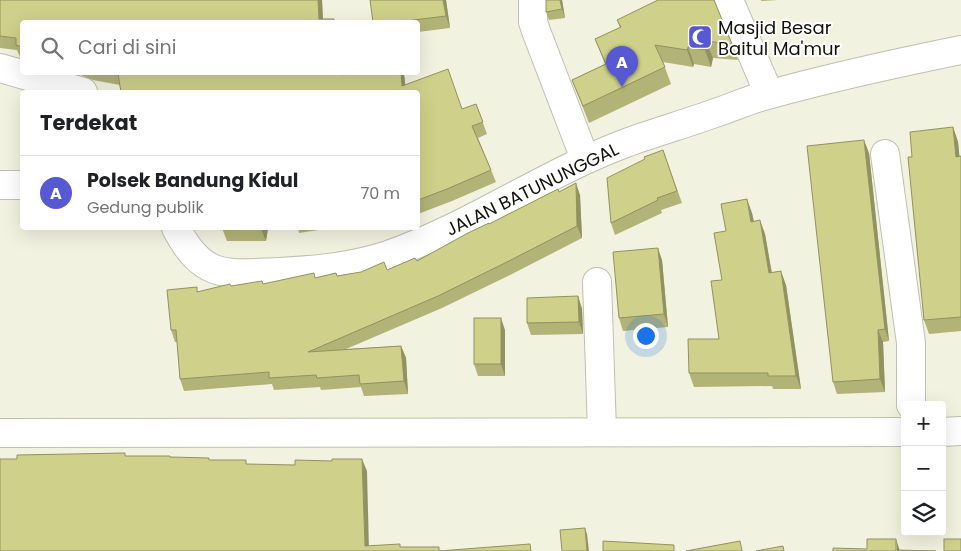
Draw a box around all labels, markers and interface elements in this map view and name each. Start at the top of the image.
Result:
place label: Masjid Besar Baitul Ma'mur [718,15,841,61]
search box [20,20,420,75]
mosque icon: Masjid Besar Baitul Ma'mur [687,24,713,50]
icon: search [38,34,66,62]
text: Cari di sini [78,34,176,61]
pin: A [606,46,638,87]
text: Terdekat [40,108,137,137]
street label: JALAN BATUNUNGGAL [441,136,623,242]
text: Polsek Bandung Kidul [87,167,298,194]
text: A [50,182,62,205]
text: 70 m [360,182,400,205]
text: Gedung publik [87,196,204,219]
your location [633,323,659,349]
map controls [901,401,946,536]
button: + [901,401,946,446]
button: − [901,446,946,491]
button: layers [901,491,946,536]

